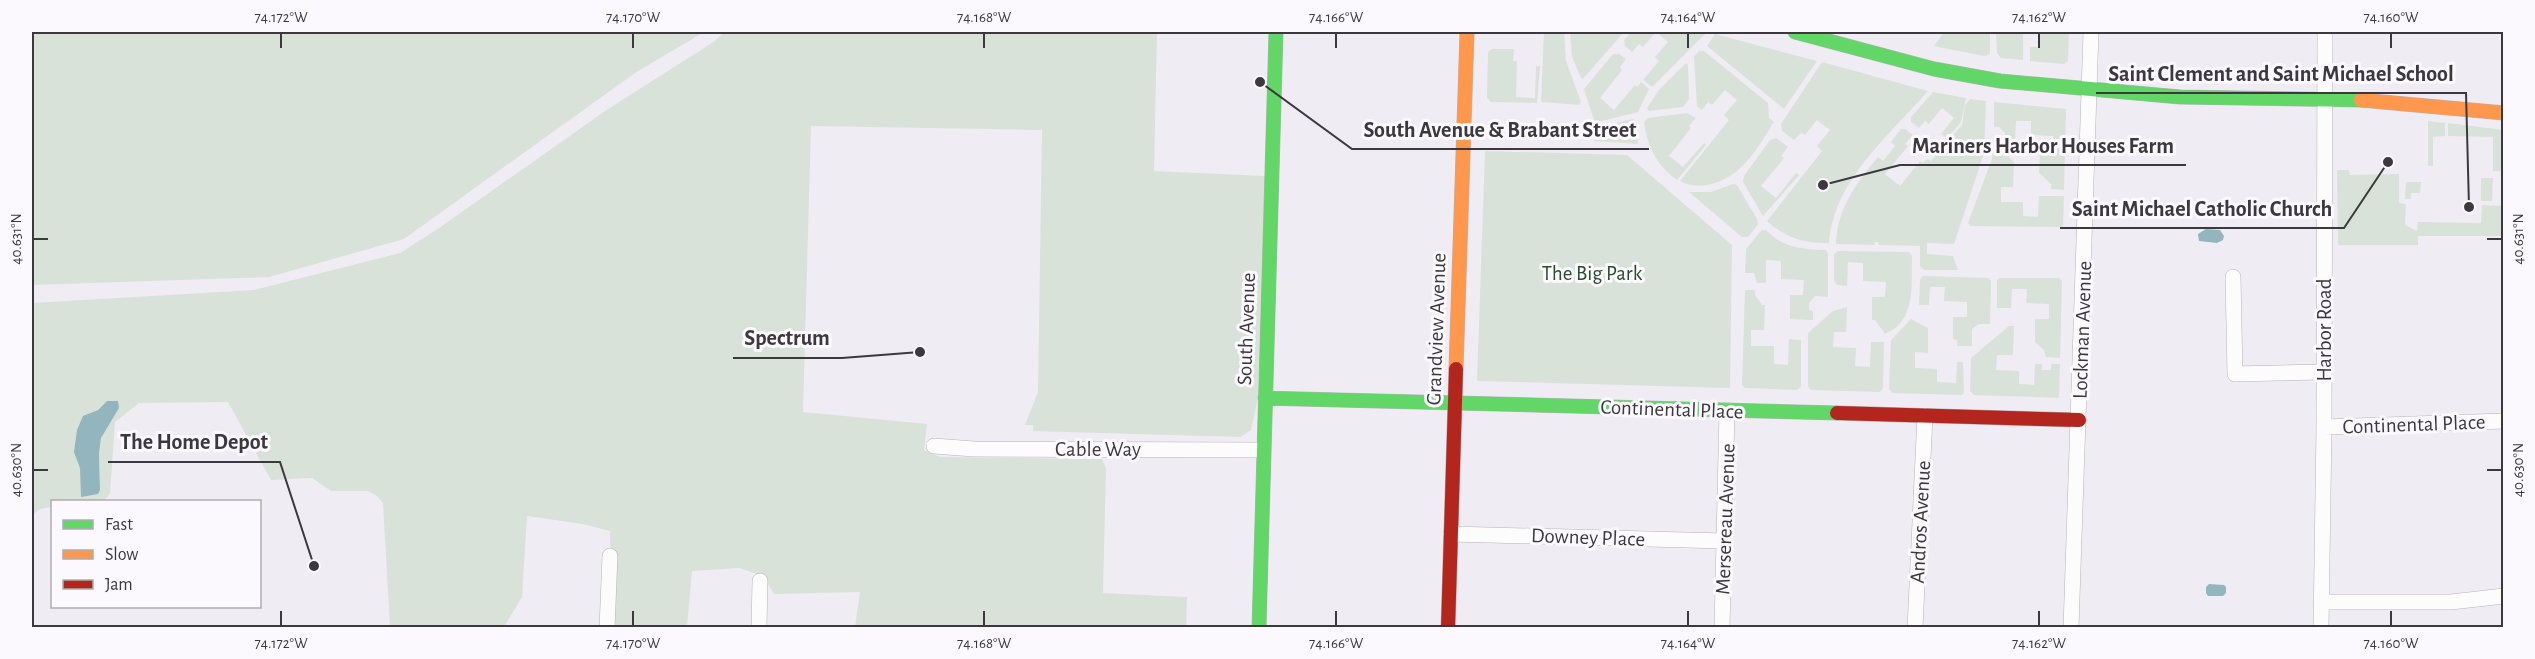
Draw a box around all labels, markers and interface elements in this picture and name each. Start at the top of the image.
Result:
text: 74.172°W [254,10,308,25]
text: 74.170°W [606,10,661,25]
text: 74.168°W [957,10,1012,25]
text: 74.166°W [1309,10,1364,25]
text: 74.164°W [1661,10,1716,25]
text: 74.162°W [2012,10,2067,25]
text: 74.160°W [2363,10,2419,25]
callout: Saint Clement and Saint Michael School [2096,53,2466,93]
text: Saint Clement and Saint Michael School [2108,63,2454,85]
callout: South Avenue & Brabant Street [1352,109,1649,149]
text: South Avenue & Brabant Street [1363,119,1637,141]
callout: Mariners Harbor Houses Farm [1900,125,2186,165]
text: Mariners Harbor Houses Farm [1912,135,2174,157]
callout: Saint Michael Catholic Church [2060,188,2344,228]
text: Saint Michael Catholic Church [2072,198,2332,220]
text: 40.631°N [9,213,24,265]
text: 40.631°N [2511,213,2526,265]
street label: Grandview Avenue [1423,252,1450,406]
street label: Lockman Avenue [2070,261,2095,399]
park label: The Big Park [1542,263,1643,284]
street label: South Avenue [1234,272,1259,386]
street label: Harbor Road [2314,278,2335,382]
callout: Spectrum [733,318,842,358]
text: Spectrum [744,327,830,349]
street label: Continental Place [1600,397,1744,422]
street label: Continental Place [2342,412,2486,437]
callout: The Home Depot [108,422,280,462]
text: The Home Depot [120,431,269,453]
street label: Cable Way [1055,439,1141,460]
text: 40.630°N [9,443,24,497]
street label: Mersereau Avenue [1712,443,1739,595]
text: 40.630°N [2511,443,2526,497]
street label: Andros Avenue [1907,460,1934,584]
legend [51,500,261,608]
text: Fast [105,516,133,534]
street label: Downey Place [1531,525,1645,550]
text: Slow [105,546,138,564]
text: Jam [105,576,133,594]
text: 74.172°W [254,636,308,651]
text: 74.170°W [606,636,661,651]
text: 74.168°W [957,636,1012,651]
text: 74.166°W [1309,636,1364,651]
text: 74.164°W [1661,636,1716,651]
text: 74.162°W [2012,636,2067,651]
text: 74.160°W [2363,636,2419,651]

